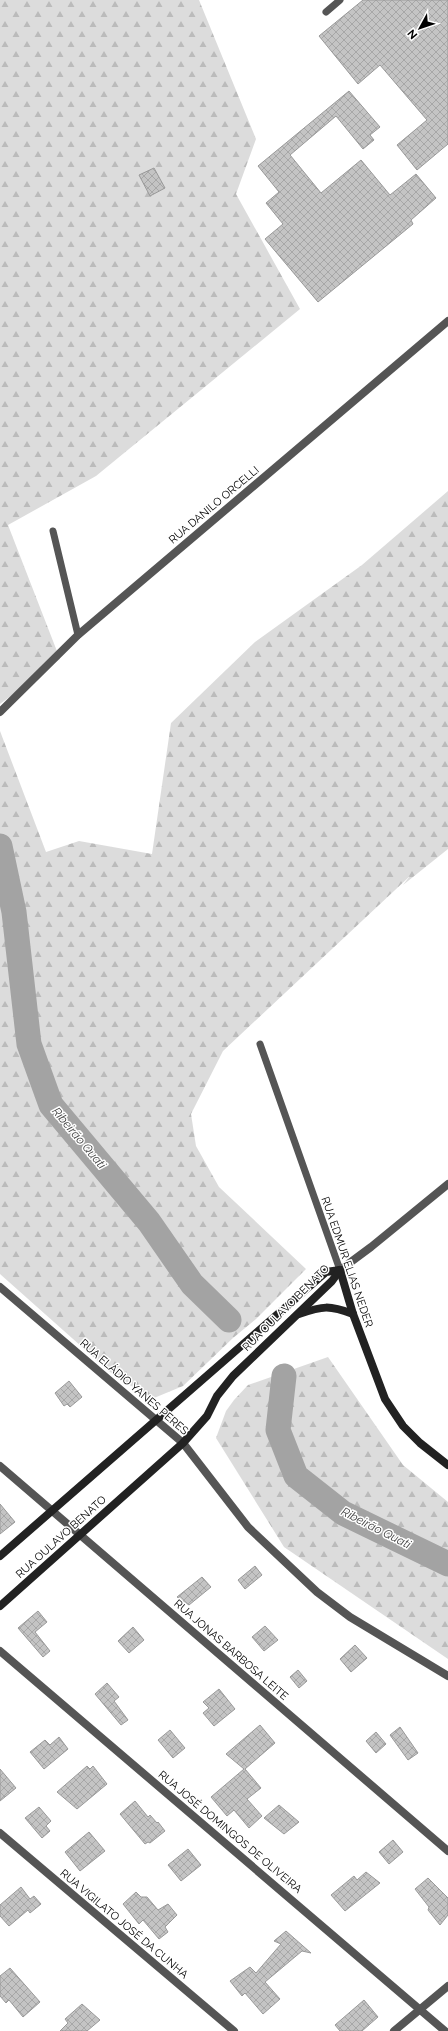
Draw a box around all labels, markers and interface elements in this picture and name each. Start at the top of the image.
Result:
north arrow [400,8,440,48]
text: N [405,27,420,42]
street label: RUA DANILO ORCELLI [166,463,262,547]
water label: Ribeirão Quati [49,1104,109,1172]
street label: RUA EDMUR ELIAS NEDER [319,1195,375,1329]
street label: RUA OULAVO BENATO [240,1262,332,1354]
street label: RUA ELÁDIO YANES PERES [77,1336,192,1438]
street label: RUA OULAVO BENATO [13,1493,109,1581]
water label: Ribeirão Quati [339,1504,413,1552]
street label: RUA JONAS BARBOSA LEITE [171,1597,291,1703]
street label: RUA JOSÉ DOMINGOS DE OLIVEIRA [156,1767,305,1896]
street label: RUA VIGILATO JOSÉ DA CUNHA [57,1866,192,1982]

